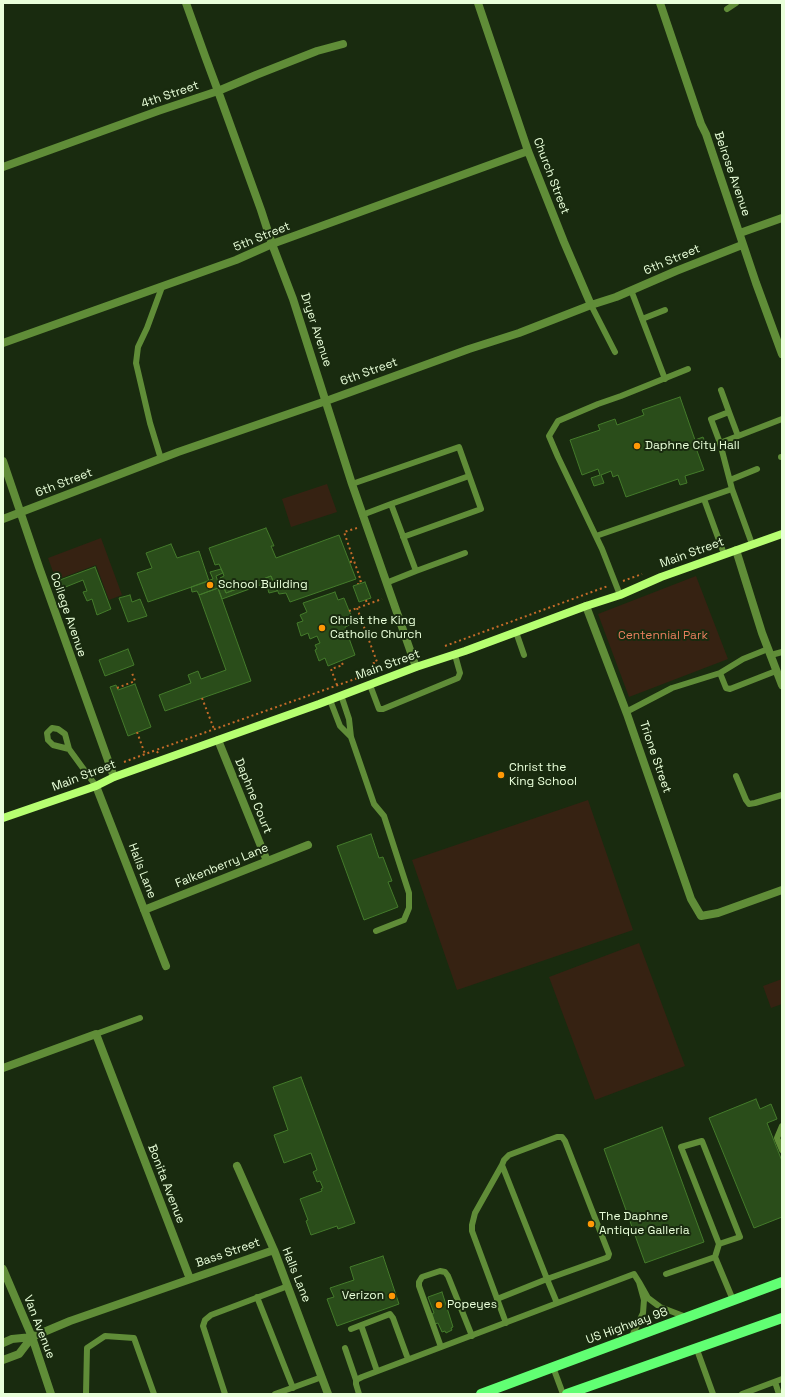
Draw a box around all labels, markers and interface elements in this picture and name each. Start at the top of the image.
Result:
street label: 4th Street [139,78,201,112]
street label: Belrose Avenue [711,130,753,218]
street label: Church Street [530,136,572,216]
street label: 5th Street [232,219,292,255]
street label: 6th Street [642,242,702,278]
street label: Dryer Avenue [297,291,335,369]
street label: 6th Street [338,355,400,389]
place label: Daphne City Hall [645,439,740,453]
marker: Daphne City Hall [632,441,642,451]
street label: 6th Street [33,466,95,500]
street label: Main Street [658,535,726,571]
street label: College Avenue [47,571,89,659]
place label: School Building [218,578,308,592]
marker: School Building [205,580,215,590]
place label: Christ the King Catholic Church [330,614,422,642]
marker: Christ the King Catholic Church [317,623,327,633]
park label: Centennial Park [618,629,708,643]
street label: Main Street [354,647,422,683]
street label: Trione Street [636,719,674,795]
street label: Daphne Court [231,756,275,836]
street label: Main Street [50,757,118,795]
place label: Christ the King School [509,761,577,789]
marker: Christ the King School [496,770,506,780]
street label: Halls Lane [125,841,159,901]
street label: Falkenberry Lane [173,841,271,891]
street label: Bonita Avenue [144,1142,188,1226]
place label: The Daphne Antique Galleria [599,1210,690,1238]
marker: The Daphne Antique Galleria [586,1219,596,1229]
street label: Bass Street [194,1235,262,1271]
street label: Halls Lane [278,1245,314,1305]
place label: Verizon [342,1289,384,1303]
marker: Verizon [387,1291,397,1301]
street label: Van Avenue [20,1293,58,1361]
place label: Popeyes [447,1298,497,1312]
marker: Popeyes [434,1300,444,1310]
street label: US Highway 98 [584,1305,670,1347]

